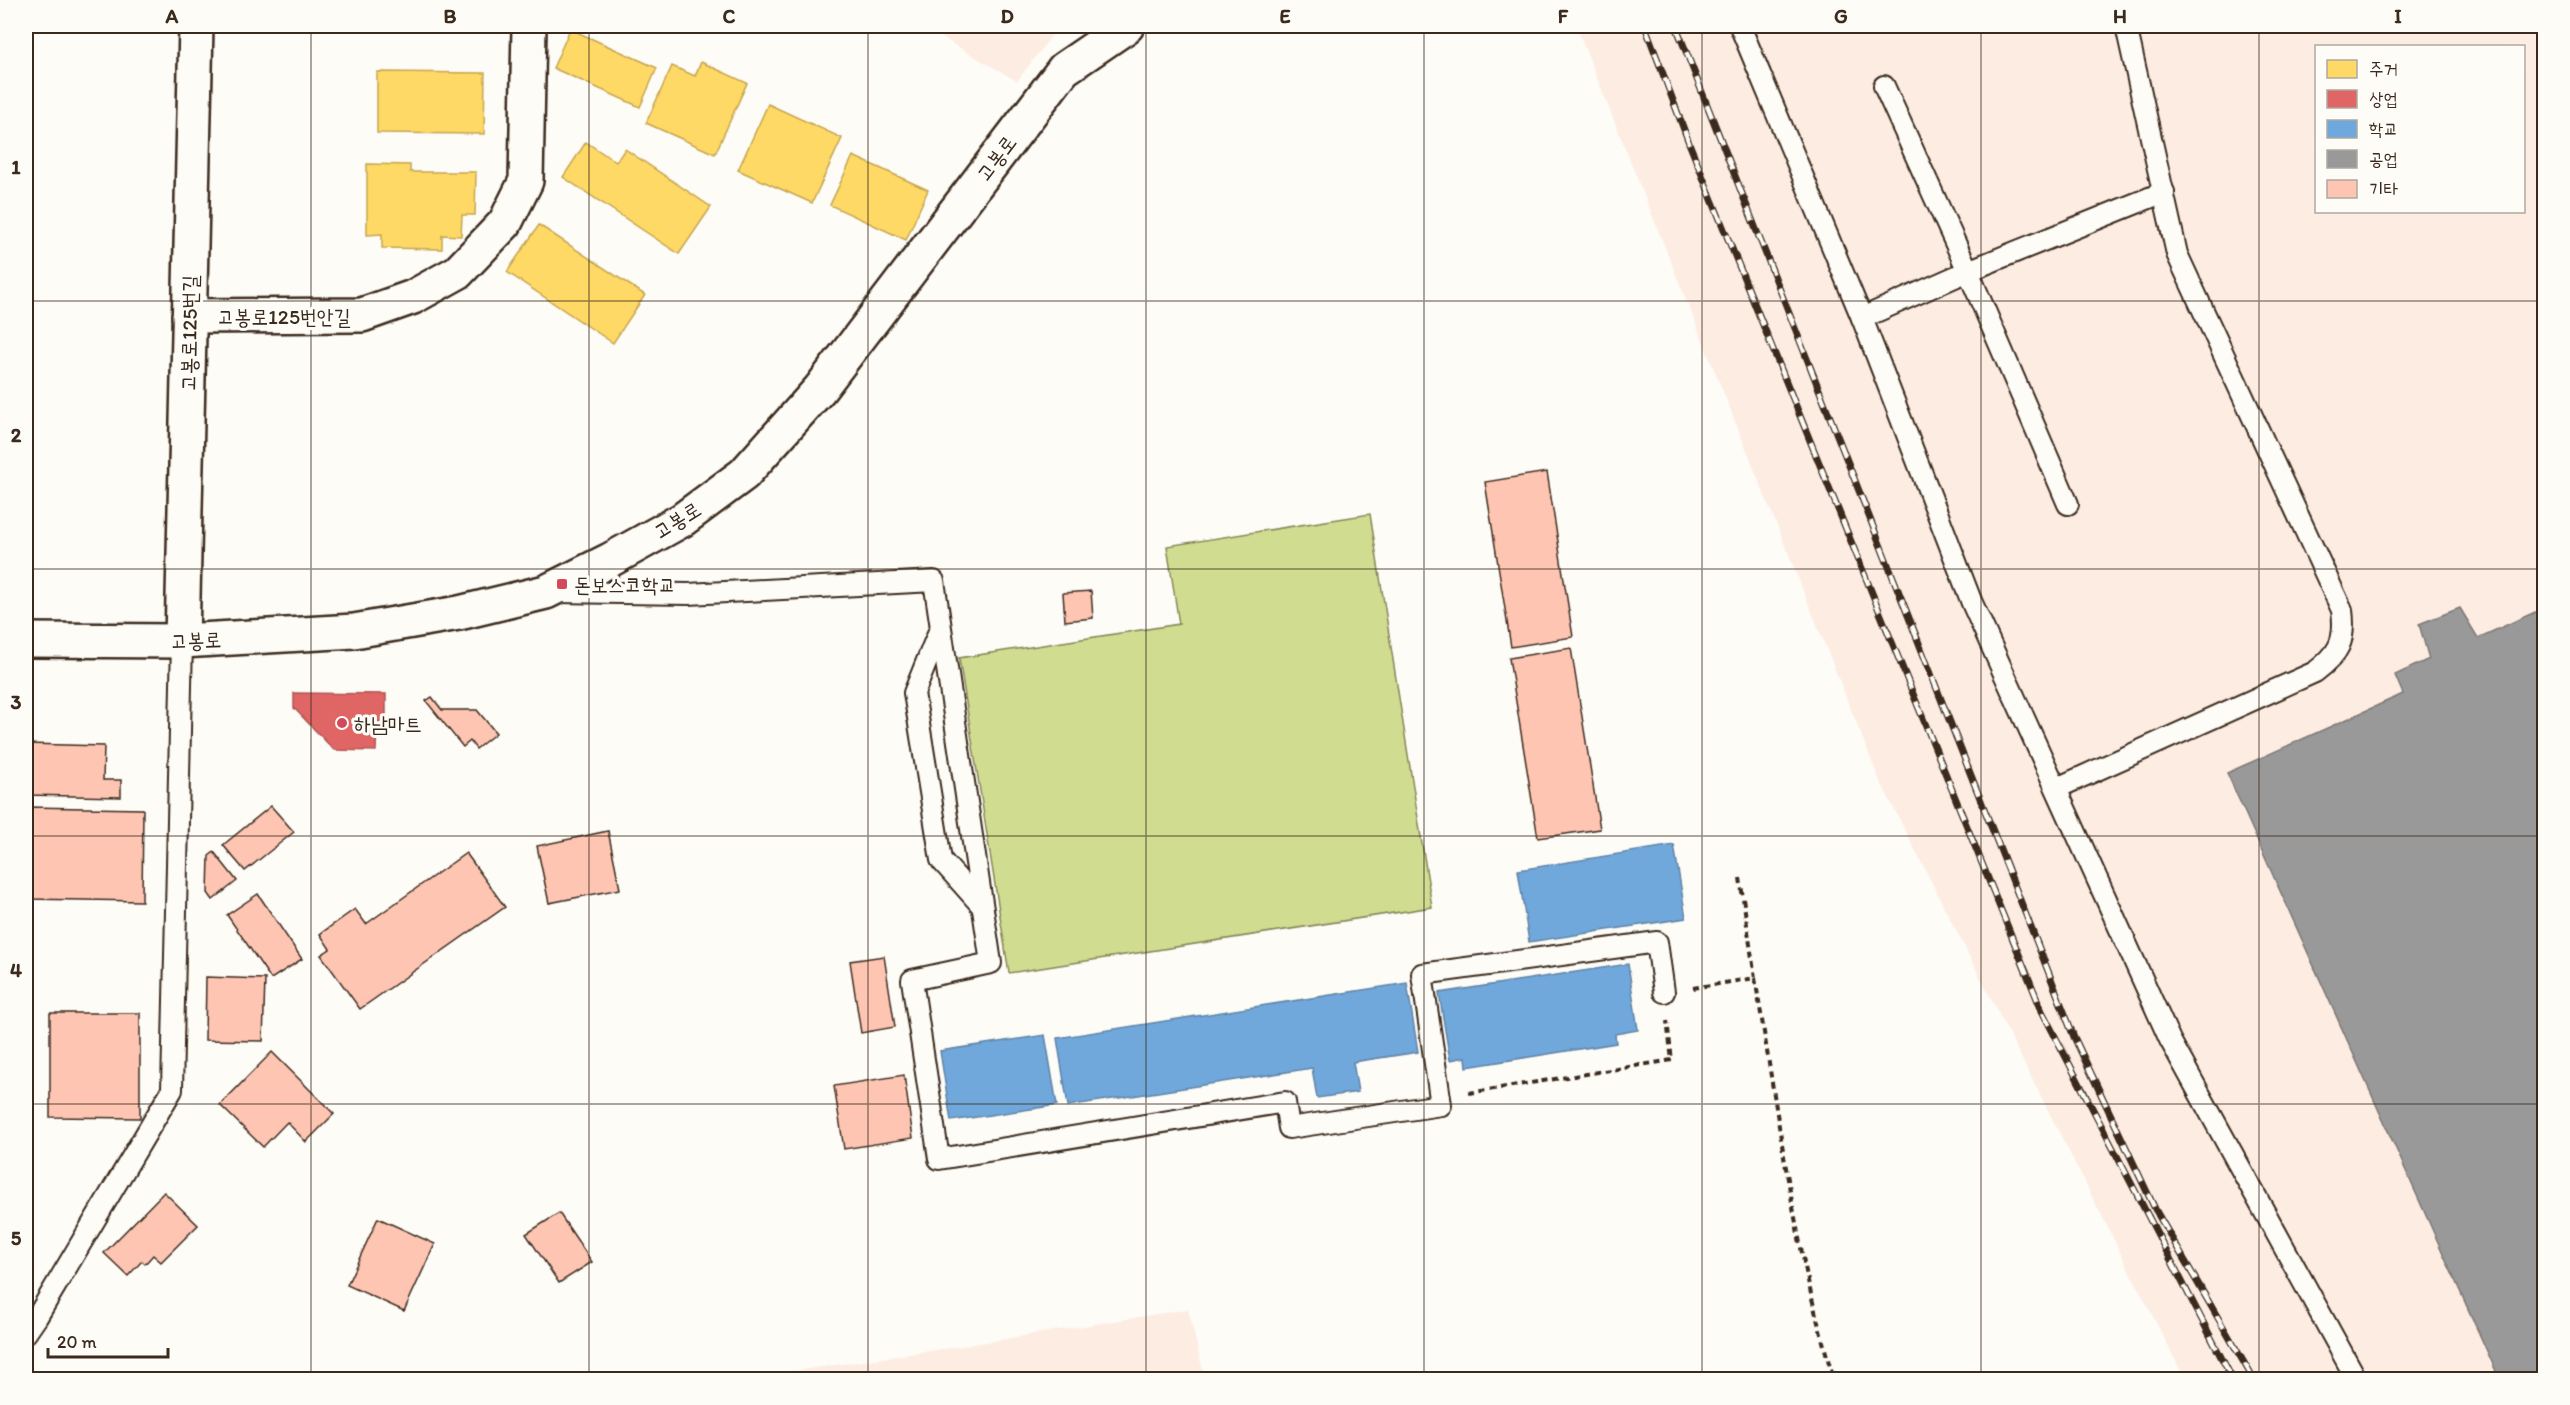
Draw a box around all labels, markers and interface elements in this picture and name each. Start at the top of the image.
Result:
text: A [165,4,179,28]
text: B [444,4,457,28]
text: C [723,4,736,28]
text: D [1000,4,1014,28]
text: E [1279,4,1291,28]
text: F [1558,4,1569,28]
text: G [1834,4,1848,28]
text: H [2113,4,2127,28]
text: I [2394,4,2402,28]
legend [2315,45,2525,213]
text: 주거 [2369,58,2398,80]
text: 상업 [2369,88,2398,110]
text: 학교 [2369,118,2398,140]
street label: 고봉로 [971,130,1021,186]
text: 공업 [2369,148,2398,170]
text: 1 [11,155,21,179]
text: 기타 [2369,178,2398,200]
street label: 고봉로125번길 [175,275,203,391]
street label: 고봉로125번안길 [217,304,351,329]
text: 2 [11,423,22,447]
street label: 고봉로 [649,496,705,544]
place label: 돈보스코학교 [574,572,675,597]
marker: 돈보스코학교 [555,577,569,591]
street label: 고봉로 [170,627,222,653]
text: 3 [11,690,22,714]
place label: 하남마트 [354,711,422,736]
marker: 하남마트 [335,716,349,730]
text: 4 [10,958,22,982]
text: 5 [11,1226,22,1250]
scale bar [48,1321,168,1359]
text: 20 m [57,1331,97,1353]

